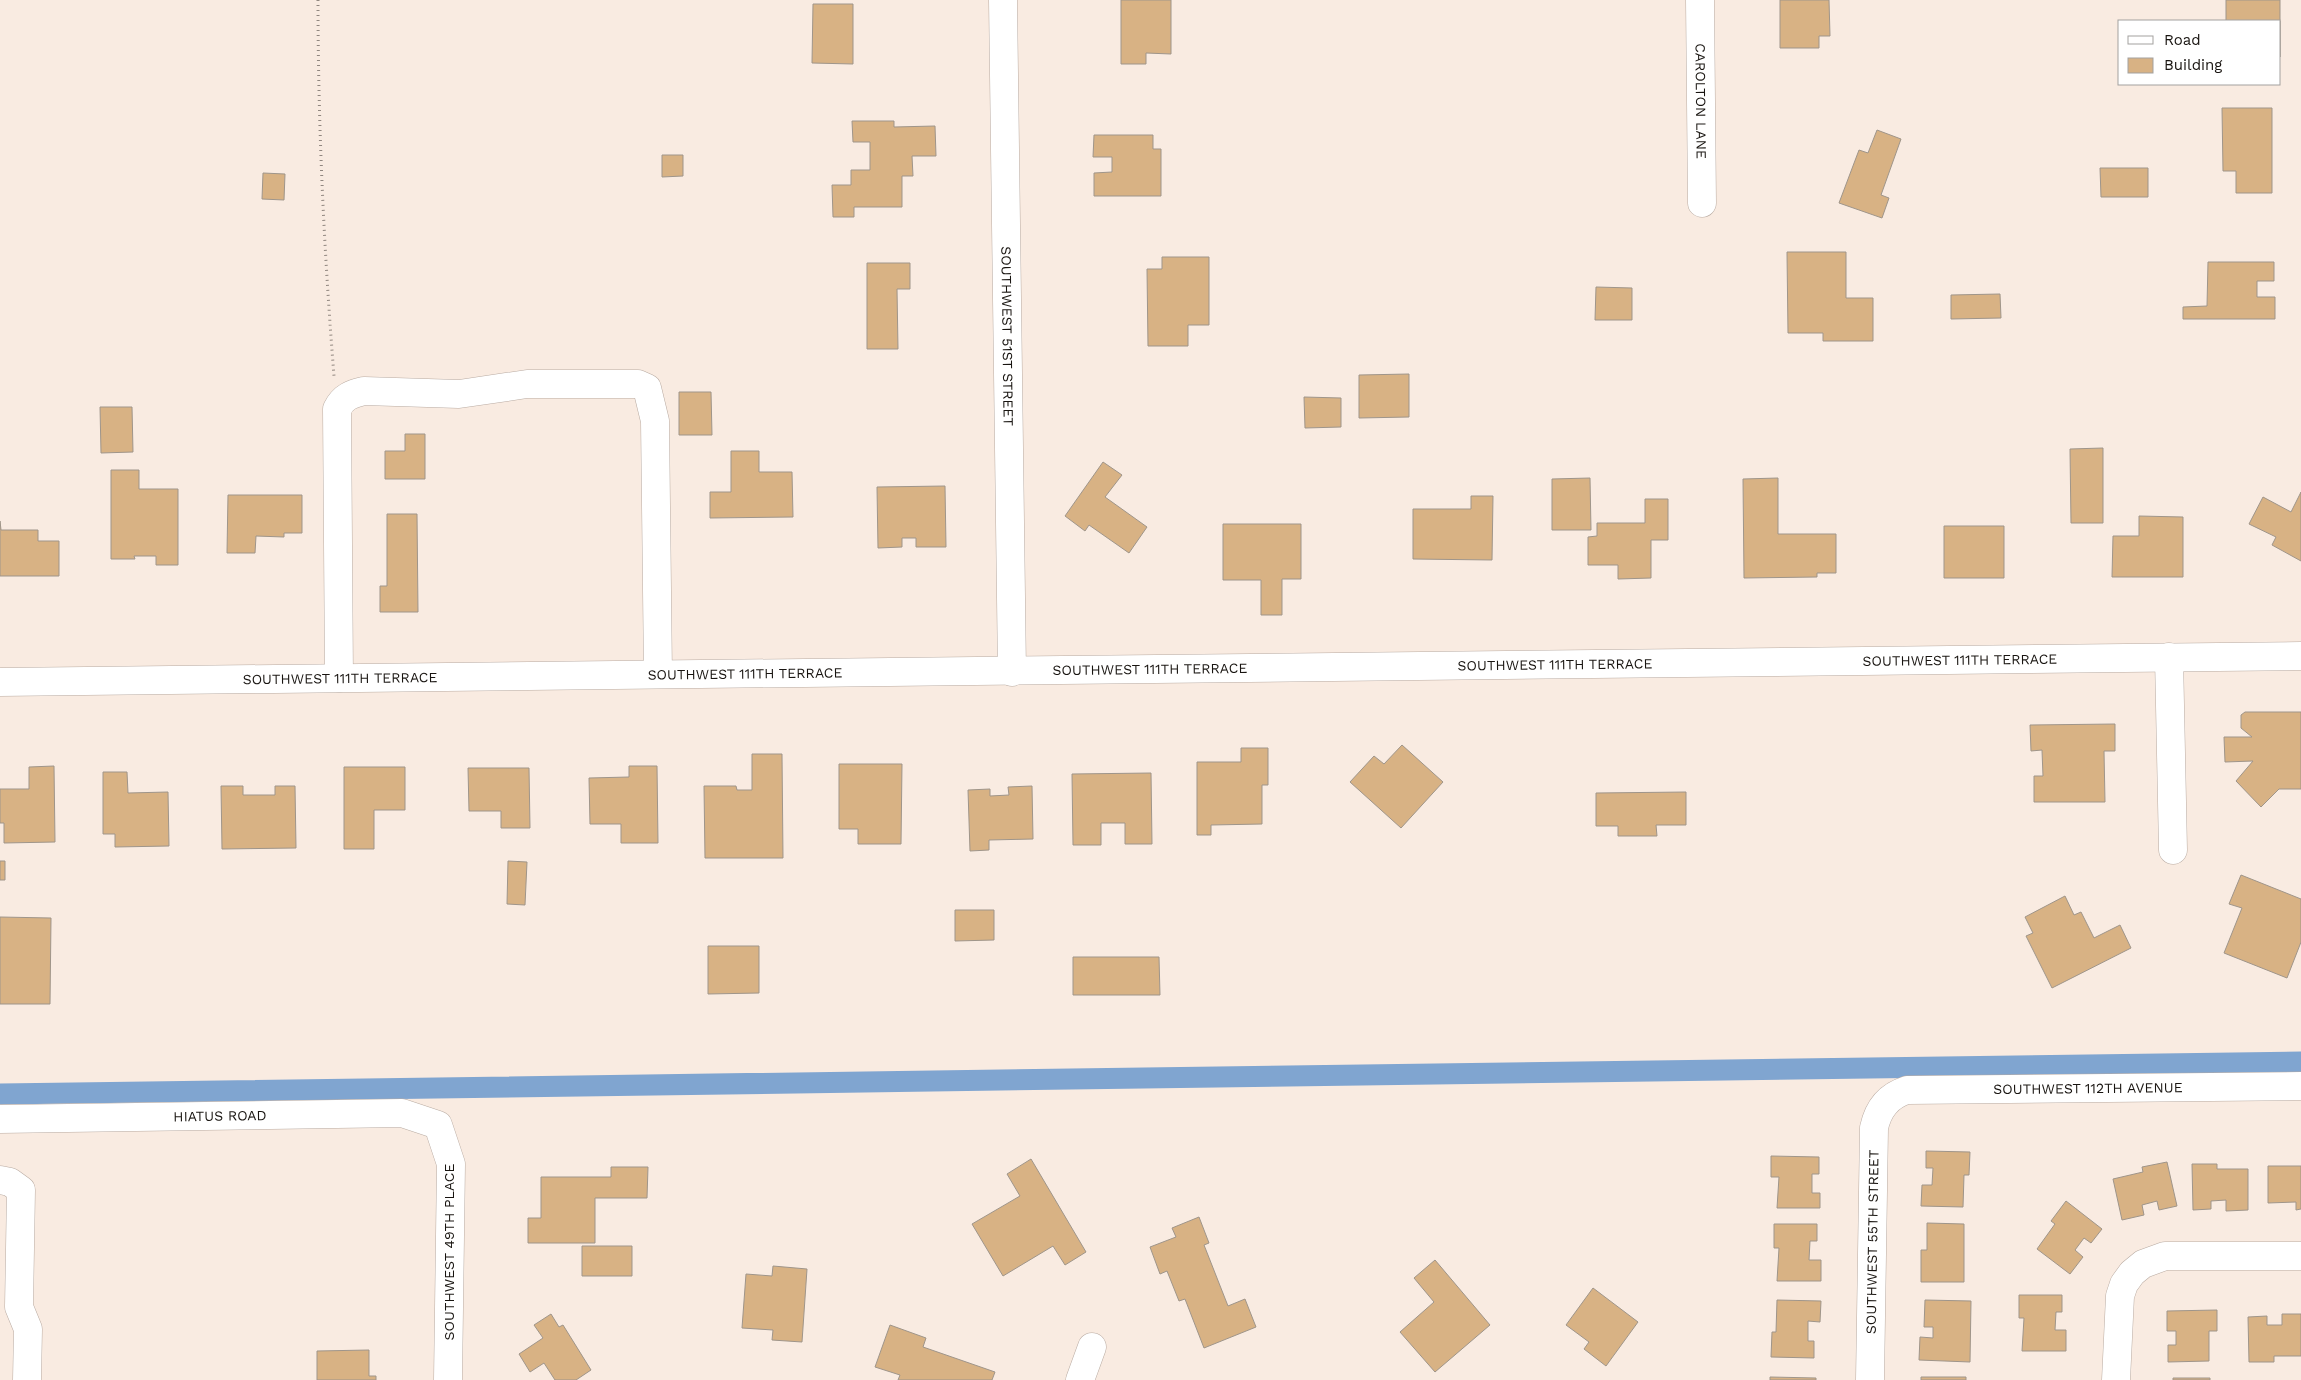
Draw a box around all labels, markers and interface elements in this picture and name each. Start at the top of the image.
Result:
legend [2118,20,2281,85]
text: Road [2164,31,2201,49]
street label: CAROLTON LANE [1692,43,1710,159]
text: Building [2164,56,2222,74]
street label: SOUTHWEST 51ST STREET [998,246,1017,426]
street label: SOUTHWEST 111TH TERRACE [1862,651,2057,669]
street label: SOUTHWEST 111TH TERRACE [1457,655,1652,674]
street label: SOUTHWEST 111TH TERRACE [1052,660,1247,678]
street label: SOUTHWEST 111TH TERRACE [647,664,842,683]
street label: SOUTHWEST 111TH TERRACE [243,669,438,687]
street label: SOUTHWEST 112TH AVENUE [1993,1079,2183,1097]
street label: HIATUS ROAD [173,1107,267,1124]
street label: SOUTHWEST 55TH STREET [1863,1149,1882,1334]
street label: SOUTHWEST 49TH PLACE [441,1164,457,1340]

